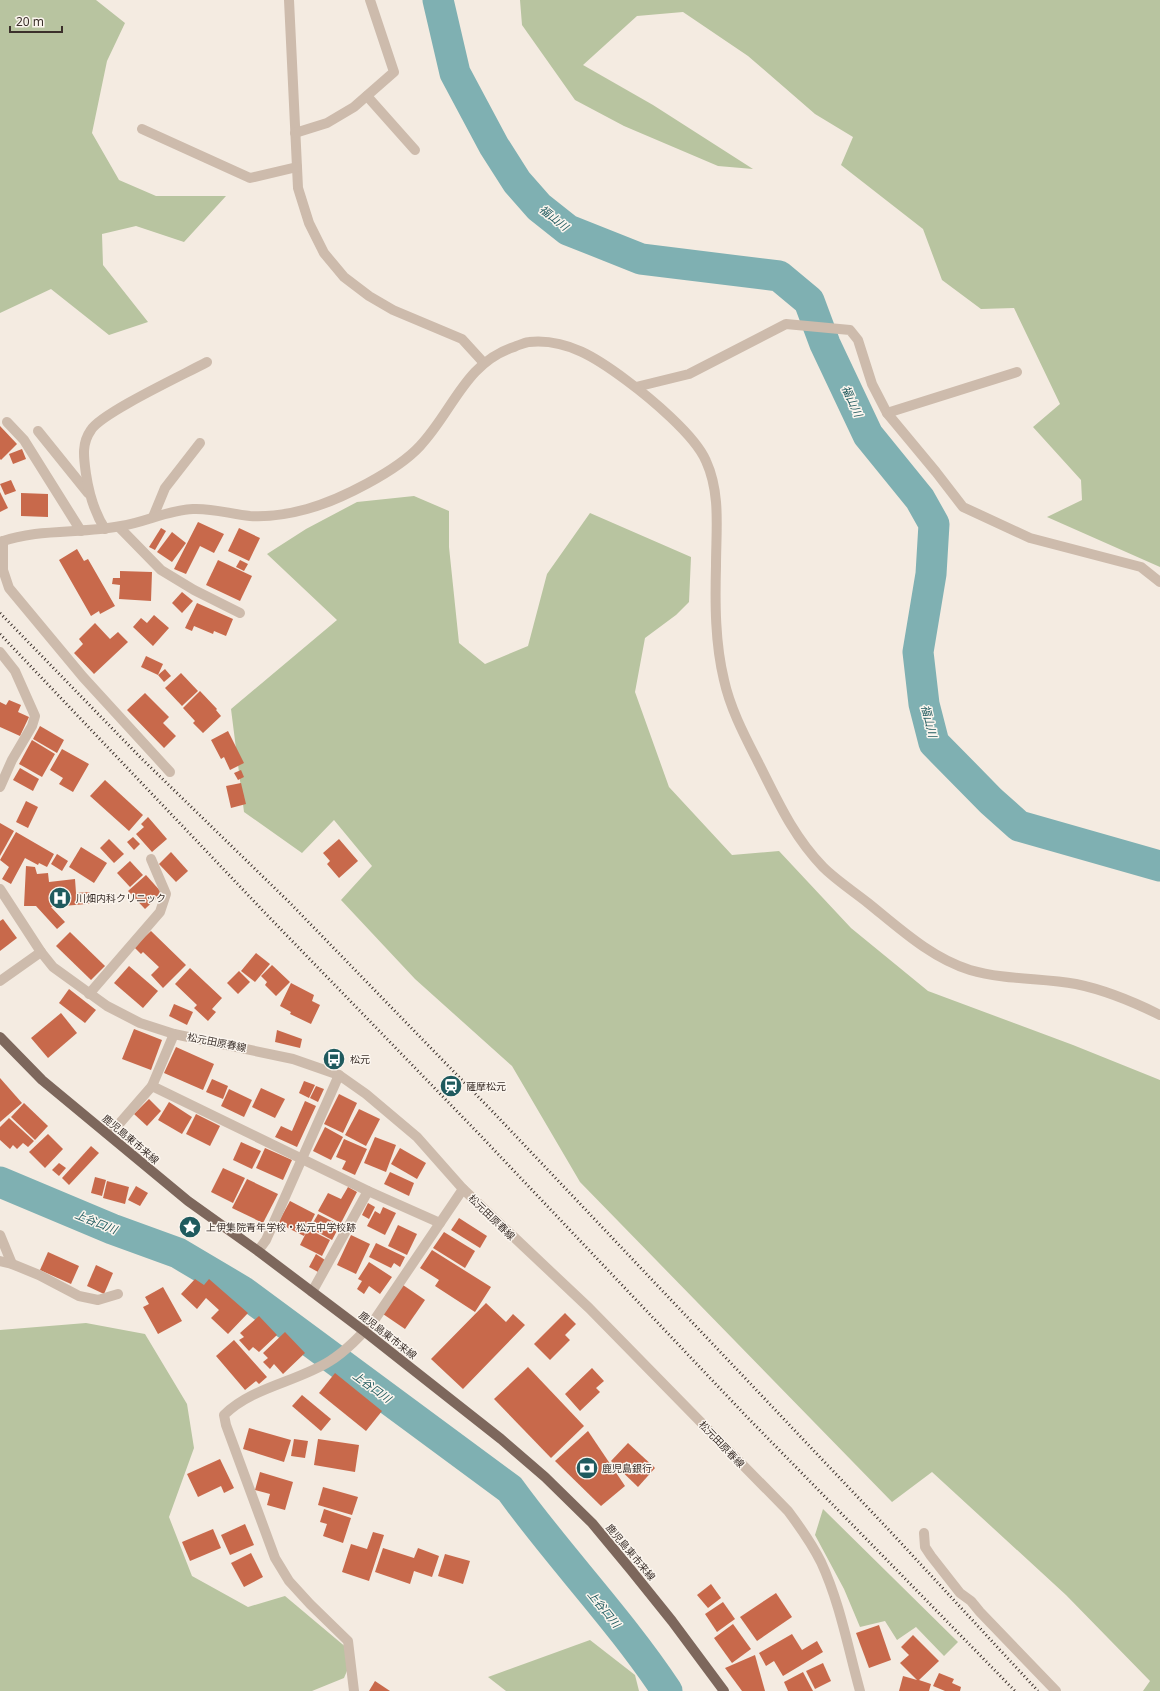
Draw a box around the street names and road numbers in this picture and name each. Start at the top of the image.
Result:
street label: 松元田原春線 [186,1029,248,1055]
street label: 鹿児島東市来線 [100,1111,162,1167]
street label: 松元田原春線 [466,1191,518,1243]
street label: 鹿児島東市来線 [356,1308,420,1362]
street label: 松元田原春線 [696,1418,748,1470]
street label: 鹿児島東市来線 [603,1521,659,1583]

